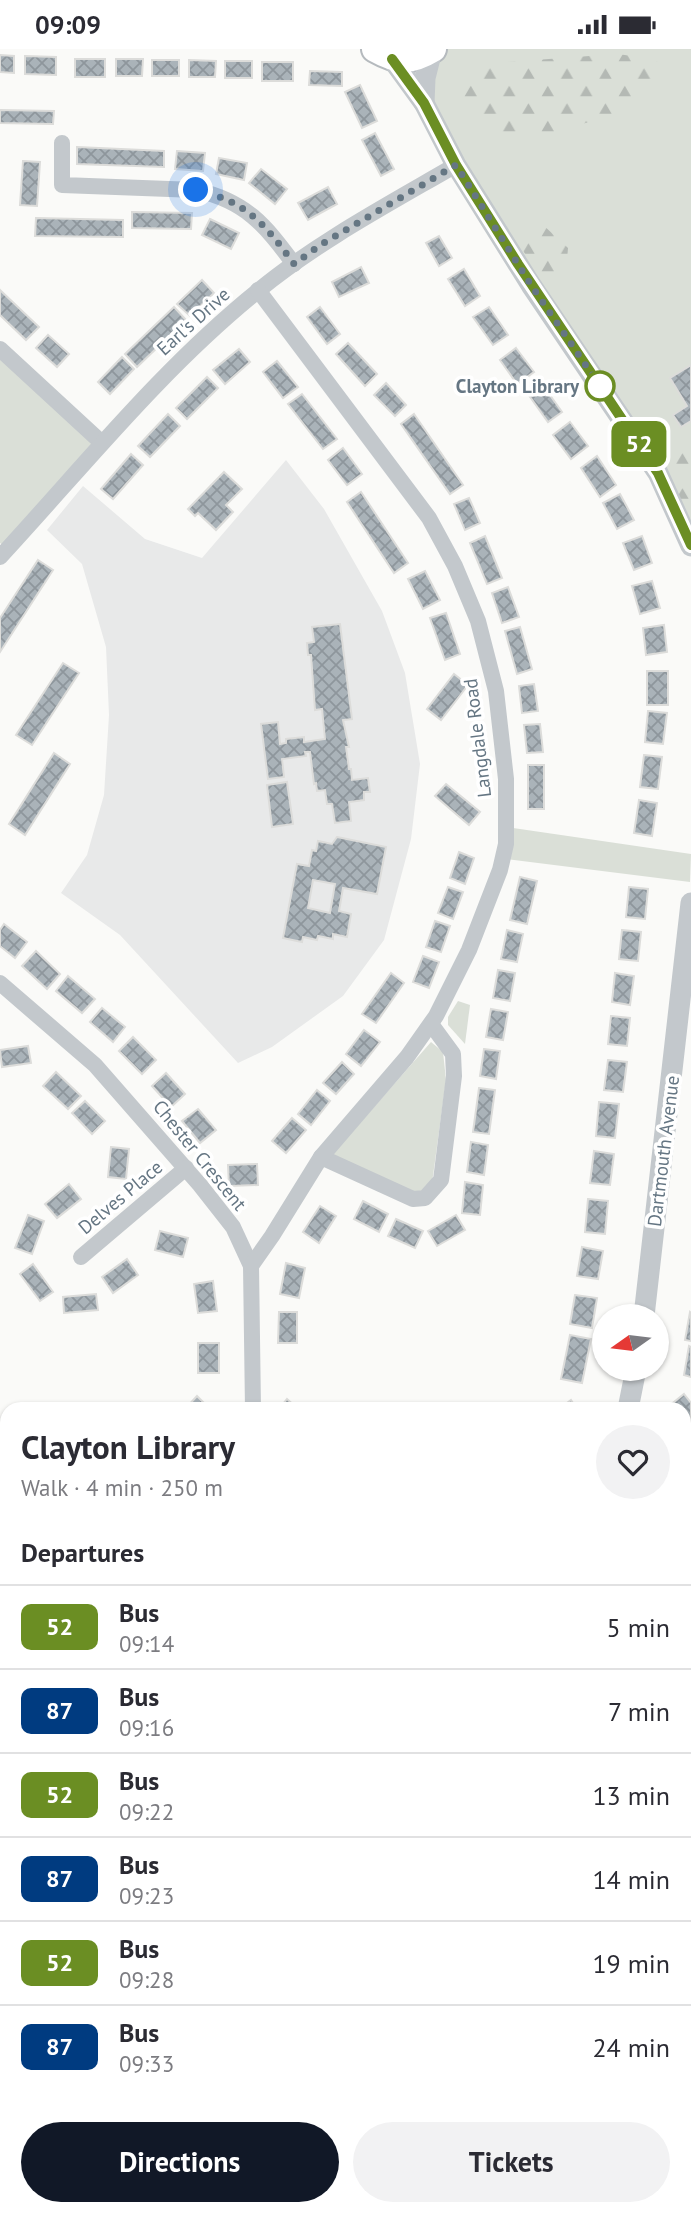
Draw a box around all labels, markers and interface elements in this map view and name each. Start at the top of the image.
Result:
text: 09:09 [35,8,101,41]
your location [178,172,213,207]
street label: Earl's Drive [151,282,235,360]
marker: Clayton Library [585,371,615,401]
place label: Clayton Library [456,374,580,398]
line badge: 52 [608,421,670,467]
text: 52 [625,428,653,459]
street label: Langdale Road [458,677,496,799]
street label: Dartmouth Avenue [642,1074,684,1228]
street label: Chester Crescent [148,1095,252,1216]
street label: Delves Place [73,1155,167,1239]
north arrow [592,1304,668,1381]
map controls [592,1304,669,1381]
text: Clayton Library [21,1425,235,1468]
button: heart [596,1425,670,1499]
text: Walk · 4 min · 250 m [21,1473,223,1502]
text: Departures [21,1536,144,1569]
text: Bus [119,1596,159,1629]
text: 52 [46,1611,73,1642]
text: 5 min [607,1611,670,1644]
text: 09:14 [119,1629,174,1658]
text: Bus [119,1680,159,1713]
text: 87 [46,1695,73,1726]
text: 7 min [608,1695,670,1728]
text: 09:16 [119,1713,174,1742]
text: Bus [119,1764,159,1797]
text: 52 [46,1779,73,1810]
text: 13 min [592,1779,670,1812]
text: 09:22 [119,1797,174,1826]
text: Bus [119,1848,159,1881]
text: 87 [46,1863,73,1894]
text: 14 min [592,1863,670,1896]
text: 09:23 [119,1881,174,1910]
text: Bus [119,1932,159,1965]
text: 52 [46,1947,73,1978]
text: 19 min [592,1947,670,1980]
text: 09:28 [119,1965,174,1994]
text: Bus [119,2016,159,2049]
text: 87 [46,2031,73,2062]
text: 24 min [592,2031,670,2064]
text: 09:33 [119,2049,174,2078]
button: Directions [21,2122,339,2202]
button: Tickets [353,2122,670,2202]

